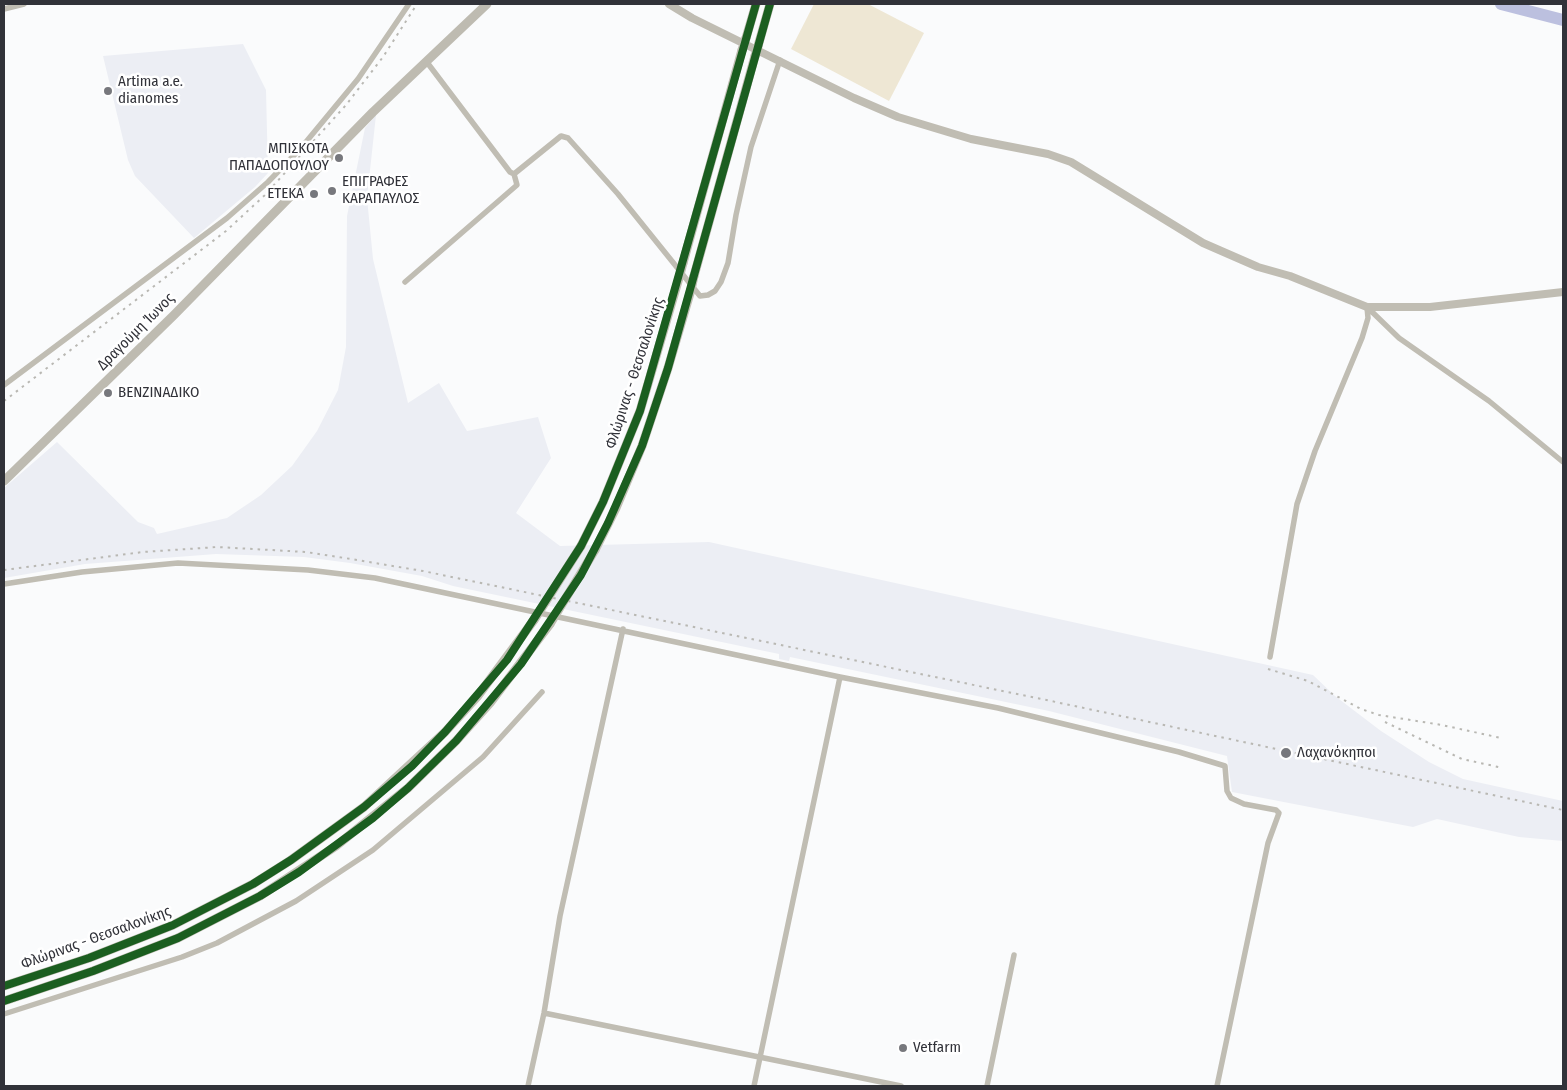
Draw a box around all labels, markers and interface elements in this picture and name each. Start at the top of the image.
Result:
place label: Artima a.e. dianomes [118,73,183,108]
marker: Artima a.e. dianomes [102,85,114,97]
place label: ΜΠΙΣΚΟΤΑ ΠΑΠΑΔΟΠΟΥΛΟΥ [229,140,329,175]
marker: ΜΠΙΣΚΟΤΑ ΠΑΠΑΔΟΠΟΥΛΟΥ [333,152,345,164]
place label: ΕΠΙΓΡΑΦΕΣ ΚΑΡΑΠΑΥΛΟΣ [342,173,419,208]
place label: ΕΤΕΚΑ [267,185,304,203]
marker: ΕΠΙΓΡΑΦΕΣ ΚΑΡΑΠΑΥΛΟΣ [326,185,338,197]
marker: ΕΤΕΚΑ [308,188,320,200]
street label: Δραγούμη Ίωνος [94,290,178,374]
street label: Φλώρινας - Θεσσαλονίκης [602,295,668,451]
place label: ΒΕΝΖΙΝΑΔΙΚΟ [118,384,199,402]
marker: ΒΕΝΖΙΝΑΔΙΚΟ [102,387,114,399]
place label: Λαχανόκηποι [1297,744,1376,762]
marker: Λαχανόκηποι [1279,746,1293,760]
street label: Φλώρινας - Θεσσαλονίκης [19,903,173,973]
place label: Vetfarm [913,1039,961,1057]
marker: Vetfarm [897,1042,909,1054]

